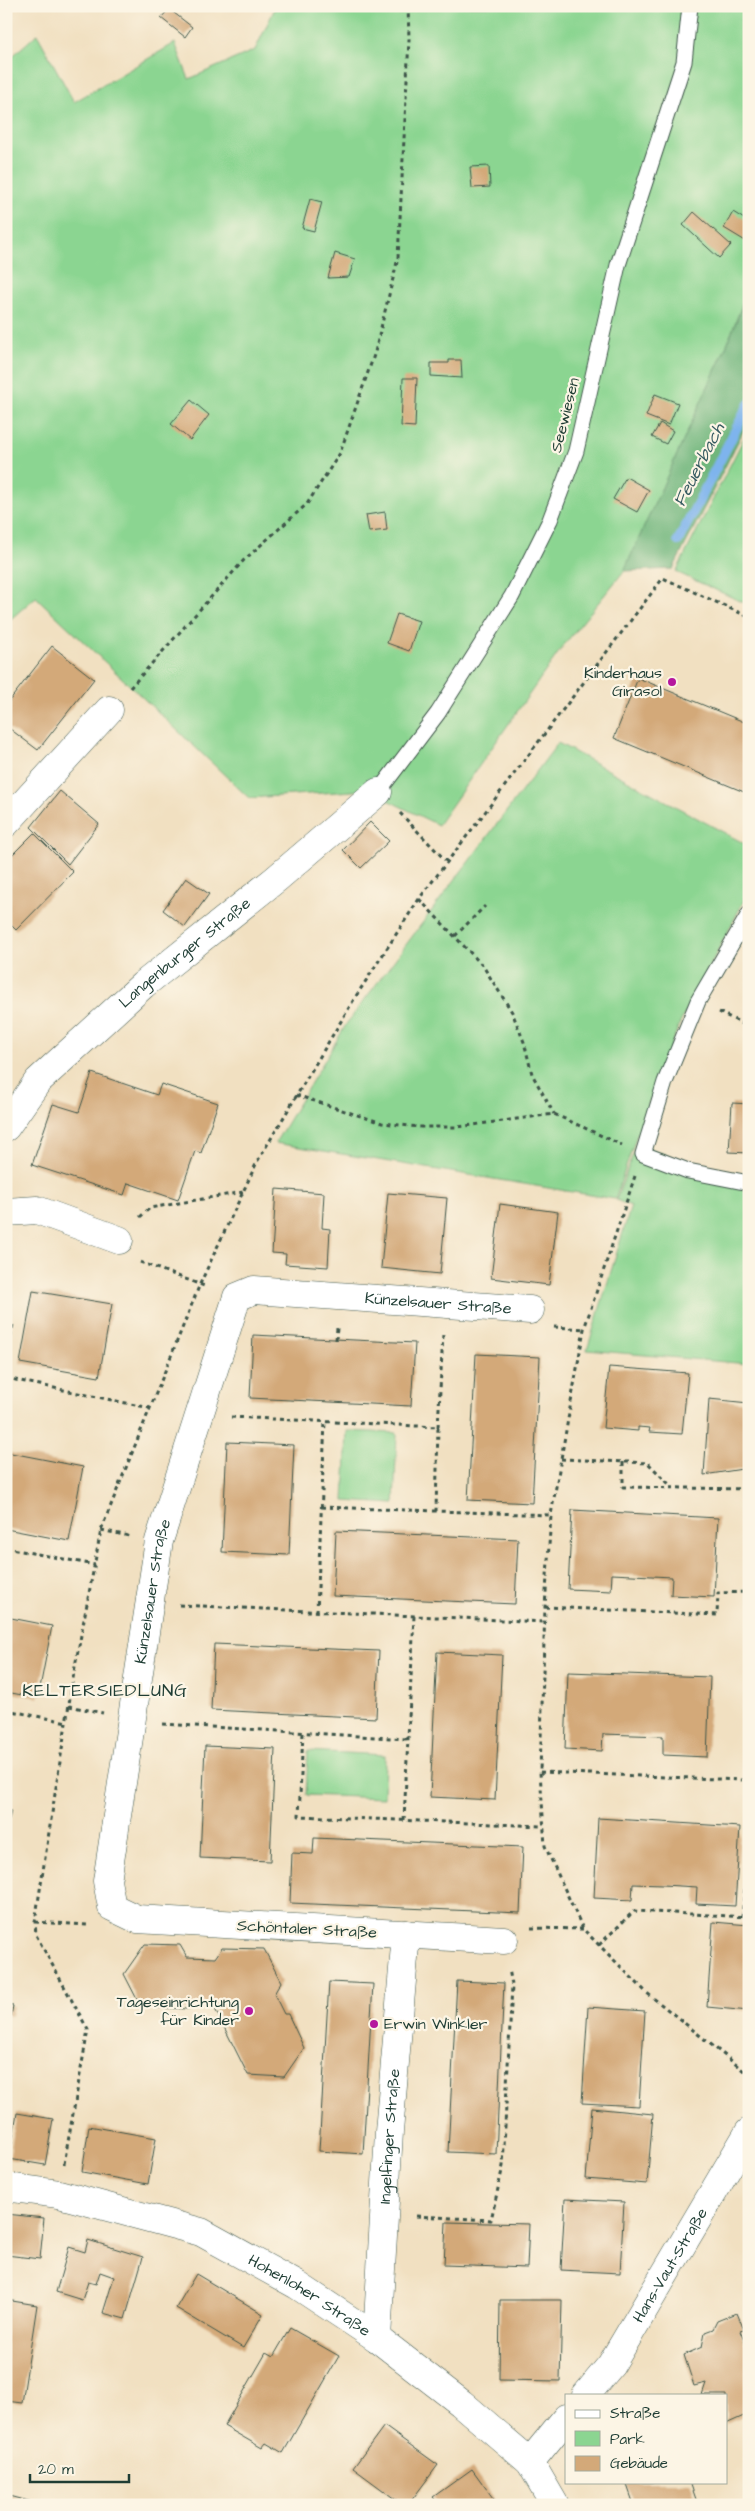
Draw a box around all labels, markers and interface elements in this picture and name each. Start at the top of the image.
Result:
street label: Seewiesen [545,375,585,455]
water label: Feuerbach [667,418,731,511]
place label: Kinderhaus Girasol [584,662,662,702]
marker: Kinderhaus Girasol [666,676,678,688]
street label: Langenburger Straße [114,892,255,1013]
street label: Künzelsauer Straße [364,1287,513,1320]
street label: Künzelsauer Straße [129,1516,176,1665]
district label: KELTERSIEDLUNG [22,1678,188,1703]
street label: Schöntaler Straße [236,1914,378,1944]
place label: Tageseinrichtung für Kinder [117,1991,239,2031]
marker: Tageseinrichtung für Kinder [243,2005,255,2017]
place label: Erwin Winkler [384,2013,488,2035]
marker: Erwin Winkler [368,2018,380,2030]
street label: Ingelfinger Straße [374,2067,405,2205]
street label: Hans-Vaut-Straße [627,2203,713,2327]
street label: Hohenloher Straße [244,2249,375,2342]
legend [565,2394,728,2484]
text: Straße [610,2403,660,2424]
text: Park [610,2429,645,2450]
scale bar [30,2451,129,2483]
text: Gebäude [610,2453,668,2474]
text: 20 m [38,2459,74,2480]

